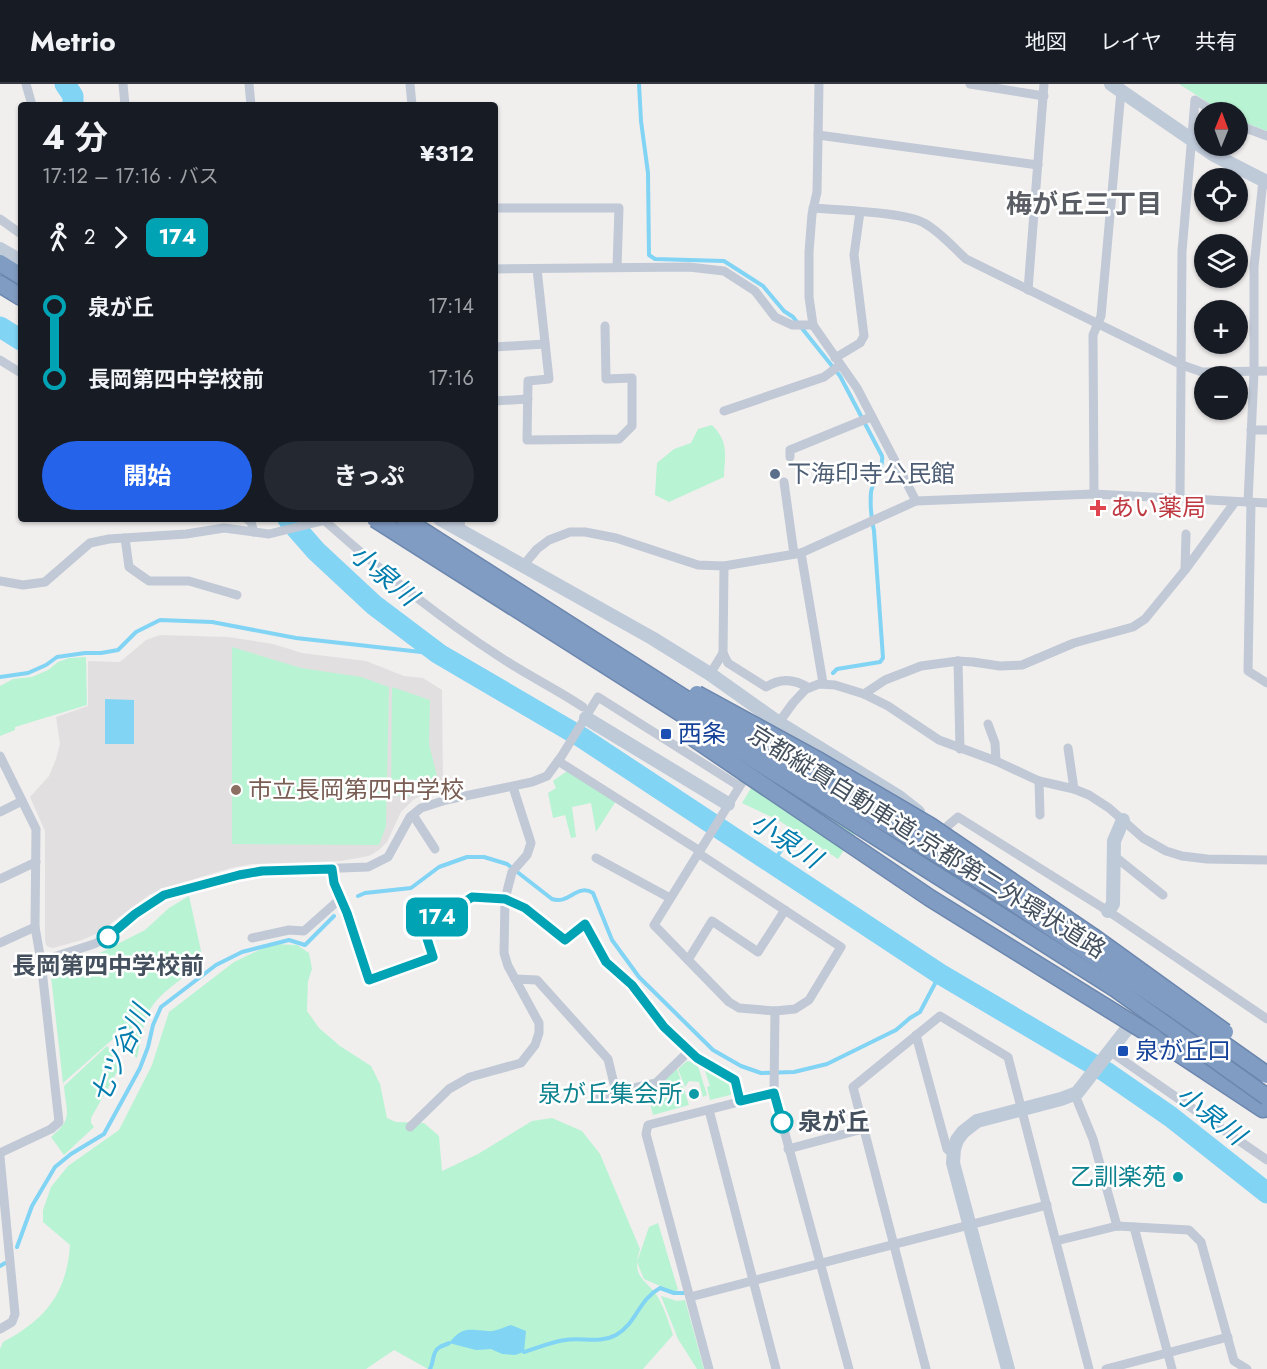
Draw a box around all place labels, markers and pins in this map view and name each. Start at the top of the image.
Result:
place label: 下海印寺公民館 [787,456,955,491]
marker: 下海印寺公民館 [768,467,782,481]
place label: あい薬局 [1110,490,1206,525]
marker: あい薬局 [1091,501,1105,515]
place label: 西条 [678,716,726,751]
marker: 西条 [659,727,673,741]
place label: 市立長岡第四中学校 [248,772,464,807]
marker: 市立長岡第四中学校 [229,783,243,797]
marker: 長岡第四中学校前 [97,926,119,948]
place label: 長岡第四中学校前 [12,948,204,983]
place label: 泉が丘口 [1135,1033,1231,1068]
marker: 泉が丘口 [1116,1044,1130,1058]
place label: 泉が丘集会所 [538,1076,682,1111]
marker: 泉が丘集会所 [687,1087,701,1101]
place label: 泉が丘 [798,1104,870,1139]
marker: 泉が丘 [771,1111,793,1133]
place label: 乙訓楽苑 [1070,1159,1166,1194]
marker: 乙訓楽苑 [1171,1170,1185,1184]

